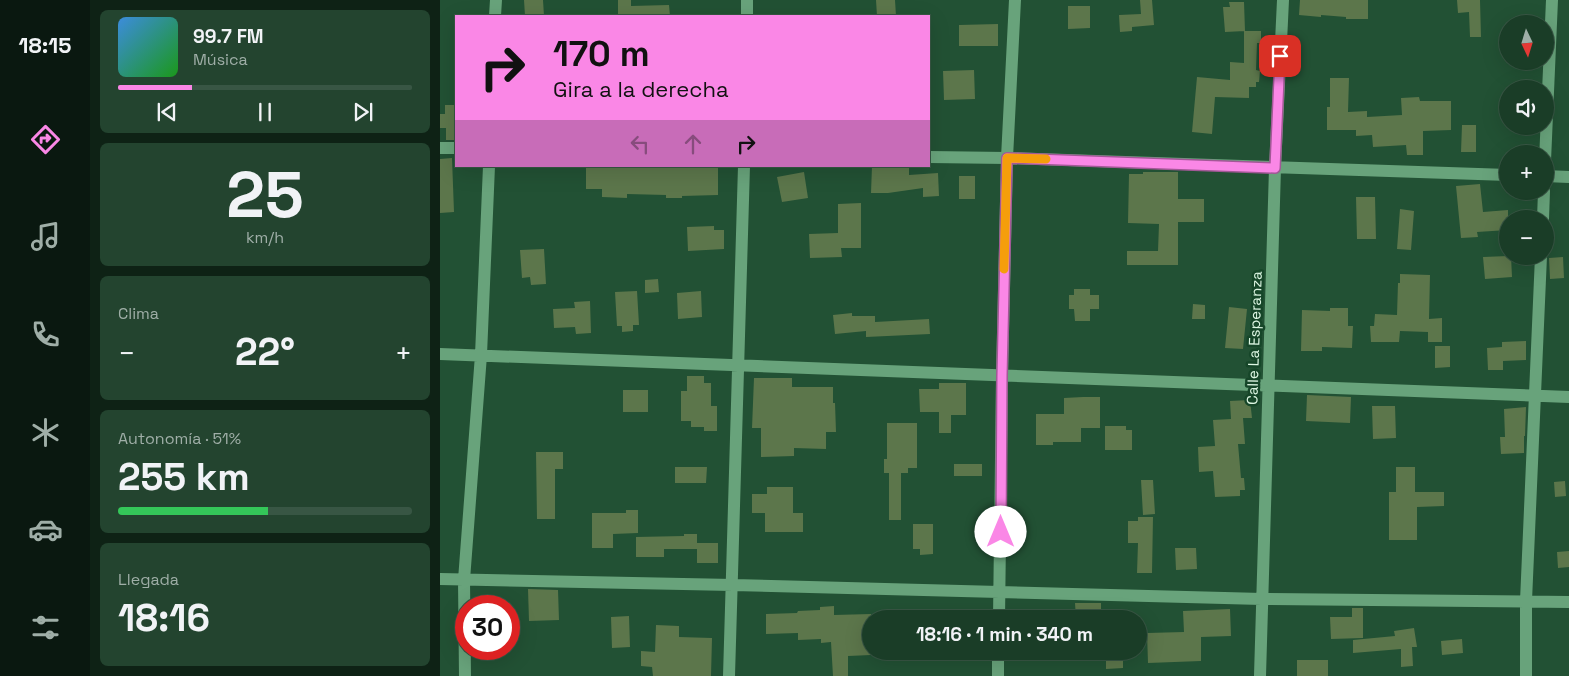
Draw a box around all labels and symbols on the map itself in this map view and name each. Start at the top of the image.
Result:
north arrow [1499,15,1554,70]
pin [1259,35,1301,77]
street label: Calle La Esperanza [1242,271,1266,405]
position arrow [974,505,1026,557]
speed limit sign: 30 [455,595,520,660]

